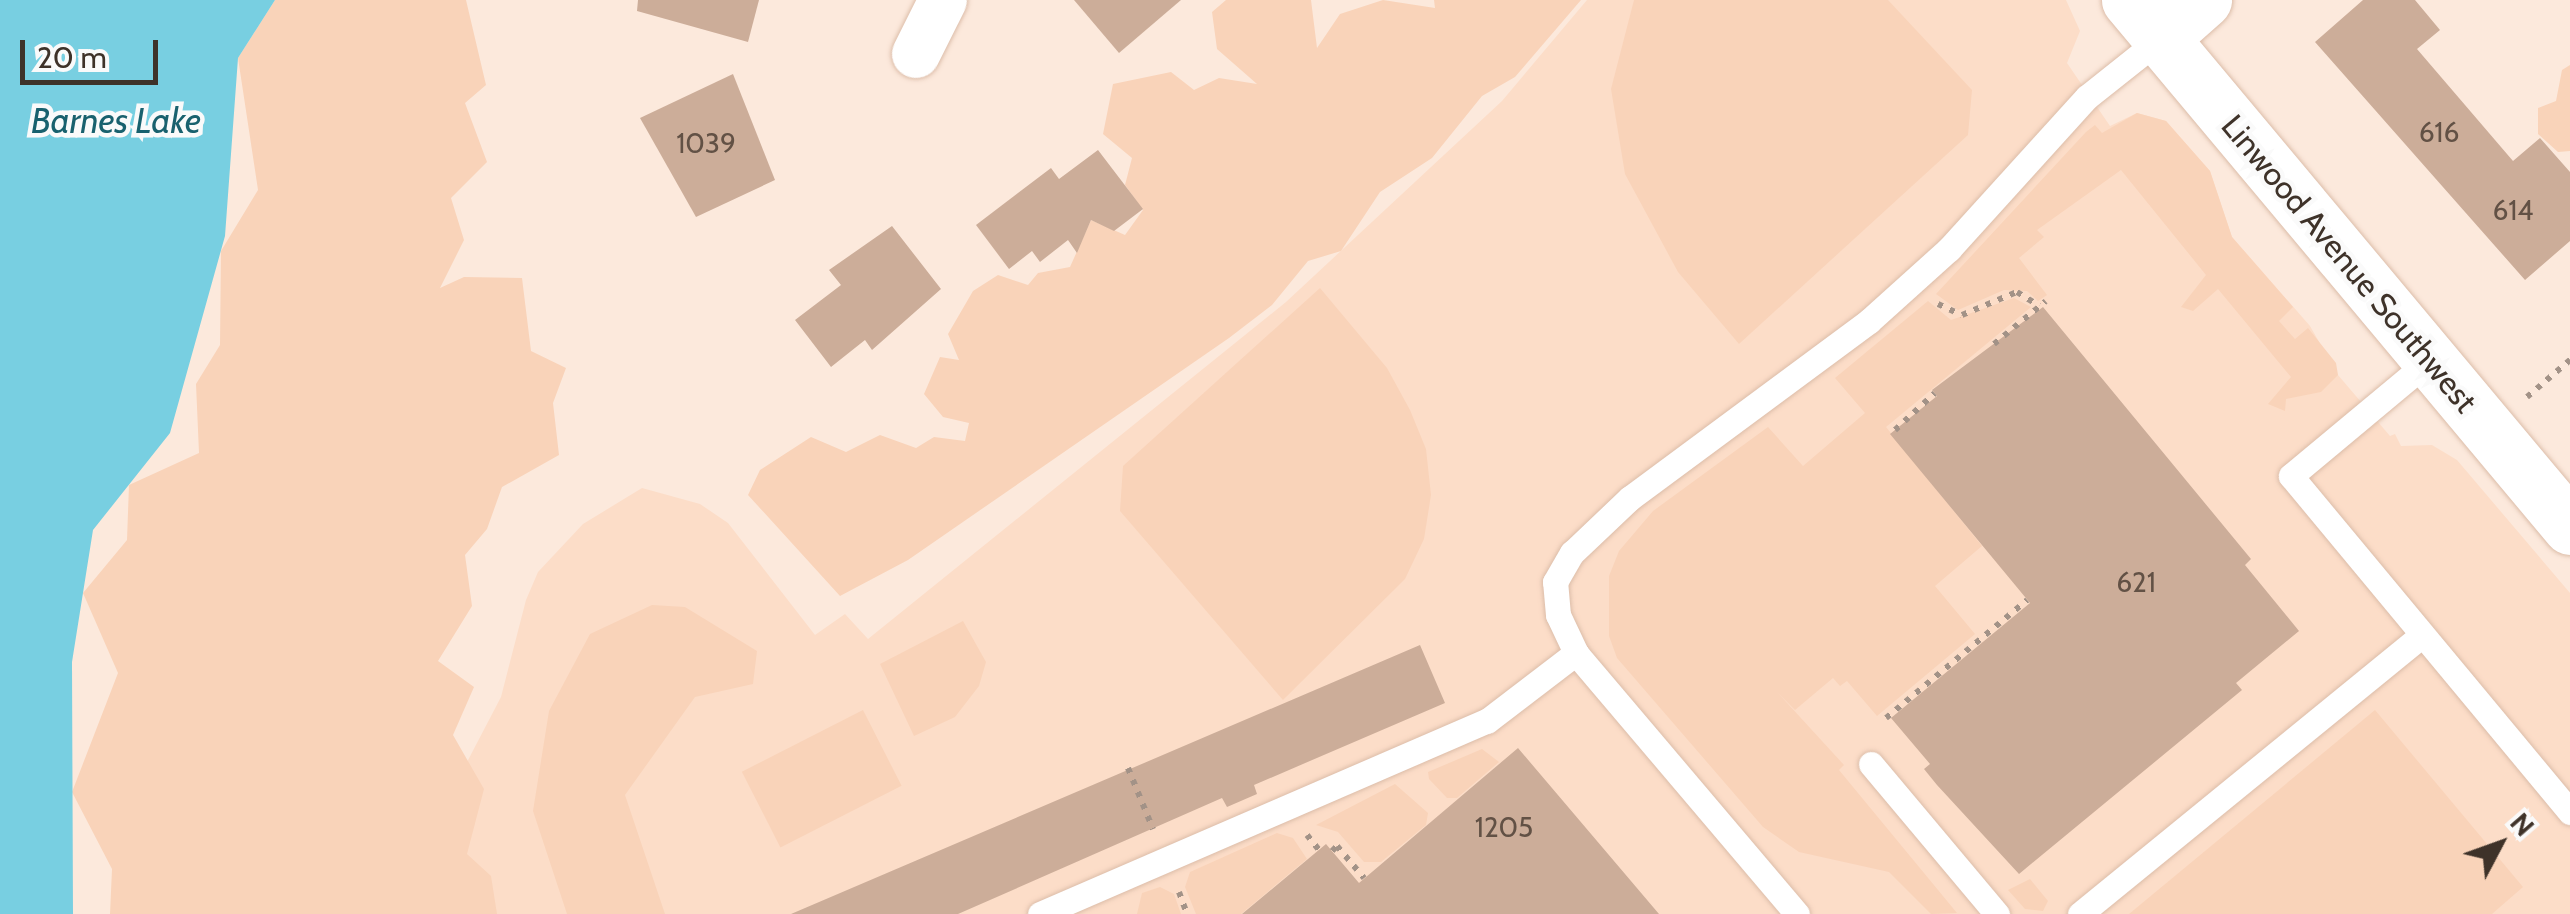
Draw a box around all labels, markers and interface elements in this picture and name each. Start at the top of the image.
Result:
scale bar [25,20,162,82]
text: 20 m [37,39,107,76]
water label: Barnes Lake [31,100,201,142]
street label: Linwood Avenue Southwest [2213,107,2485,421]
house number: 616 [2419,115,2459,149]
house number: 1039 [676,126,736,160]
house number: 614 [2493,193,2533,227]
house number: 621 [2116,565,2156,599]
north arrow [2450,794,2550,894]
text: N [2503,806,2542,843]
house number: 1205 [1475,810,1533,844]

